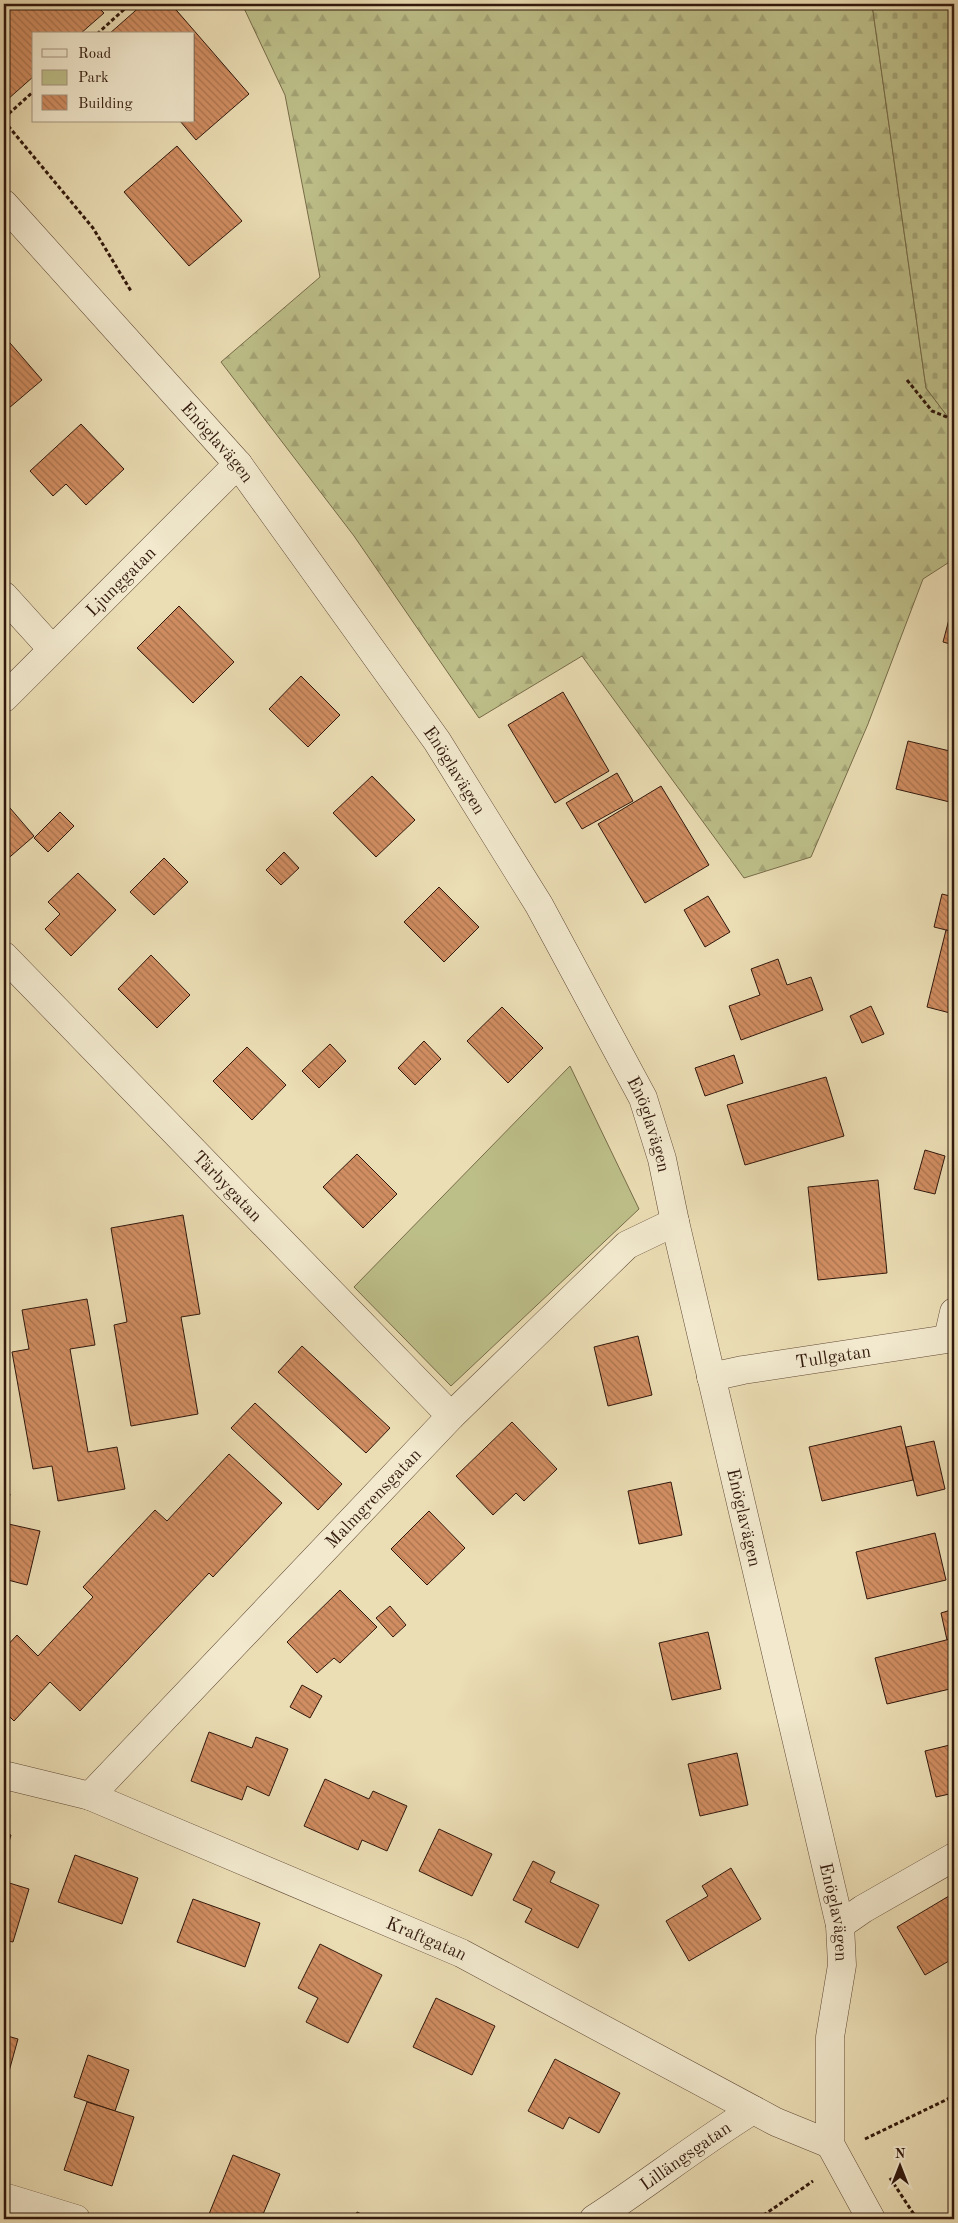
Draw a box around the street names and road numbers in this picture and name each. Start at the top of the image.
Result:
street label: Enöglavägen [177,399,257,487]
street label: Ljunggatan [83,543,160,620]
street label: Enöglavägen [420,723,488,818]
street label: Enöglavägen [623,1074,673,1174]
street label: Tärbygatan [189,1148,265,1226]
street label: Tullgatan [795,1343,872,1372]
street label: Malmgrensgatan [323,1445,425,1552]
street label: Enöglavägen [723,1467,764,1569]
street label: Enöglavägen [816,1861,850,1962]
street label: Kraftgatan [383,1914,470,1965]
street label: Lillängsgatan [637,2119,735,2195]

